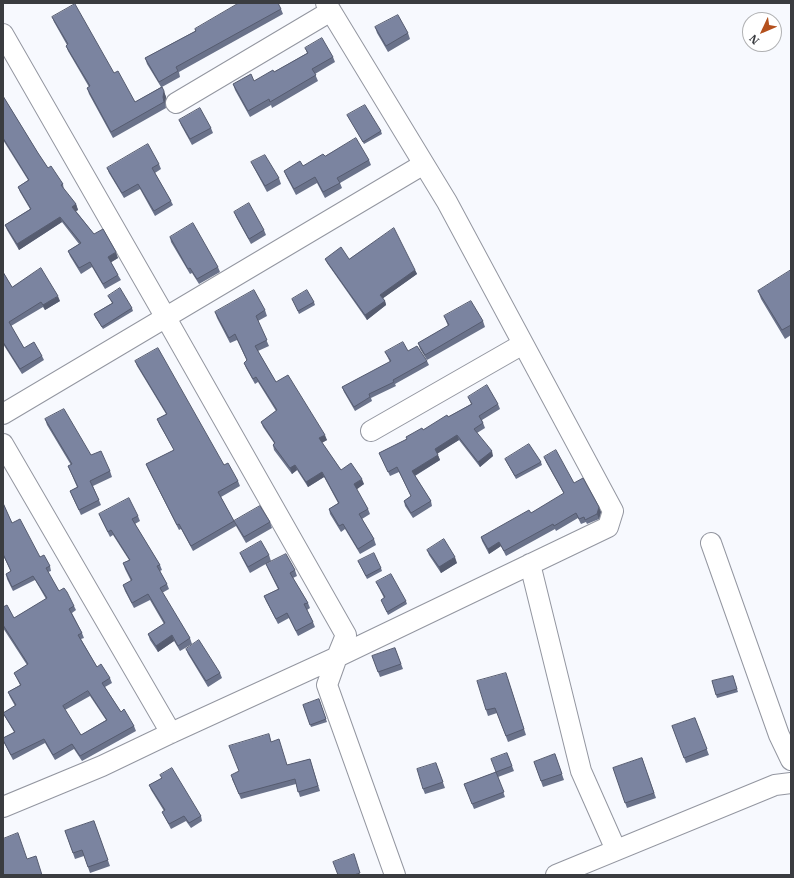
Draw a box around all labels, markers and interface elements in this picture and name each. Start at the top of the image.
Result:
north arrow [742,12,782,52]
text: N [746,32,762,48]

